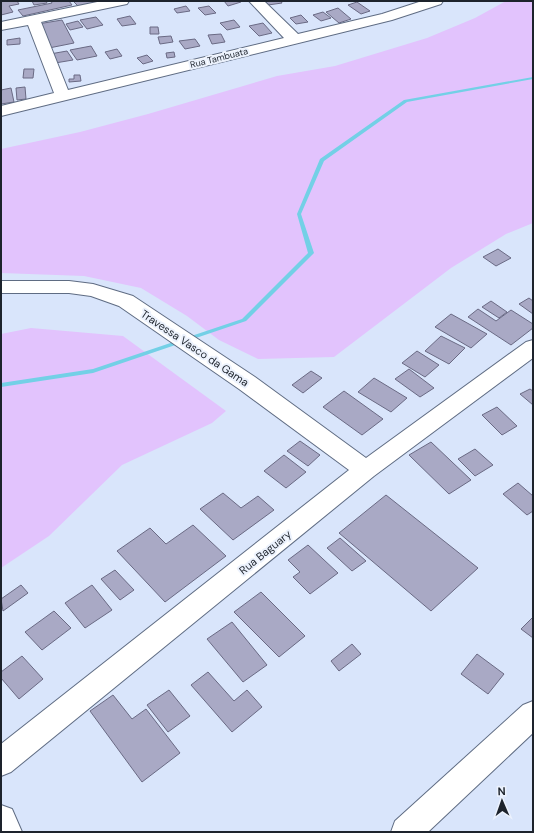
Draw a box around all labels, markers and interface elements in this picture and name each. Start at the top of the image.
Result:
street label: Rua Tambuata [189,45,249,71]
street label: Travessa Vasco da Gama [138,307,252,389]
street label: Rua Baguary [236,527,294,577]
north arrow [482,781,522,821]
text: N [497,784,506,798]

